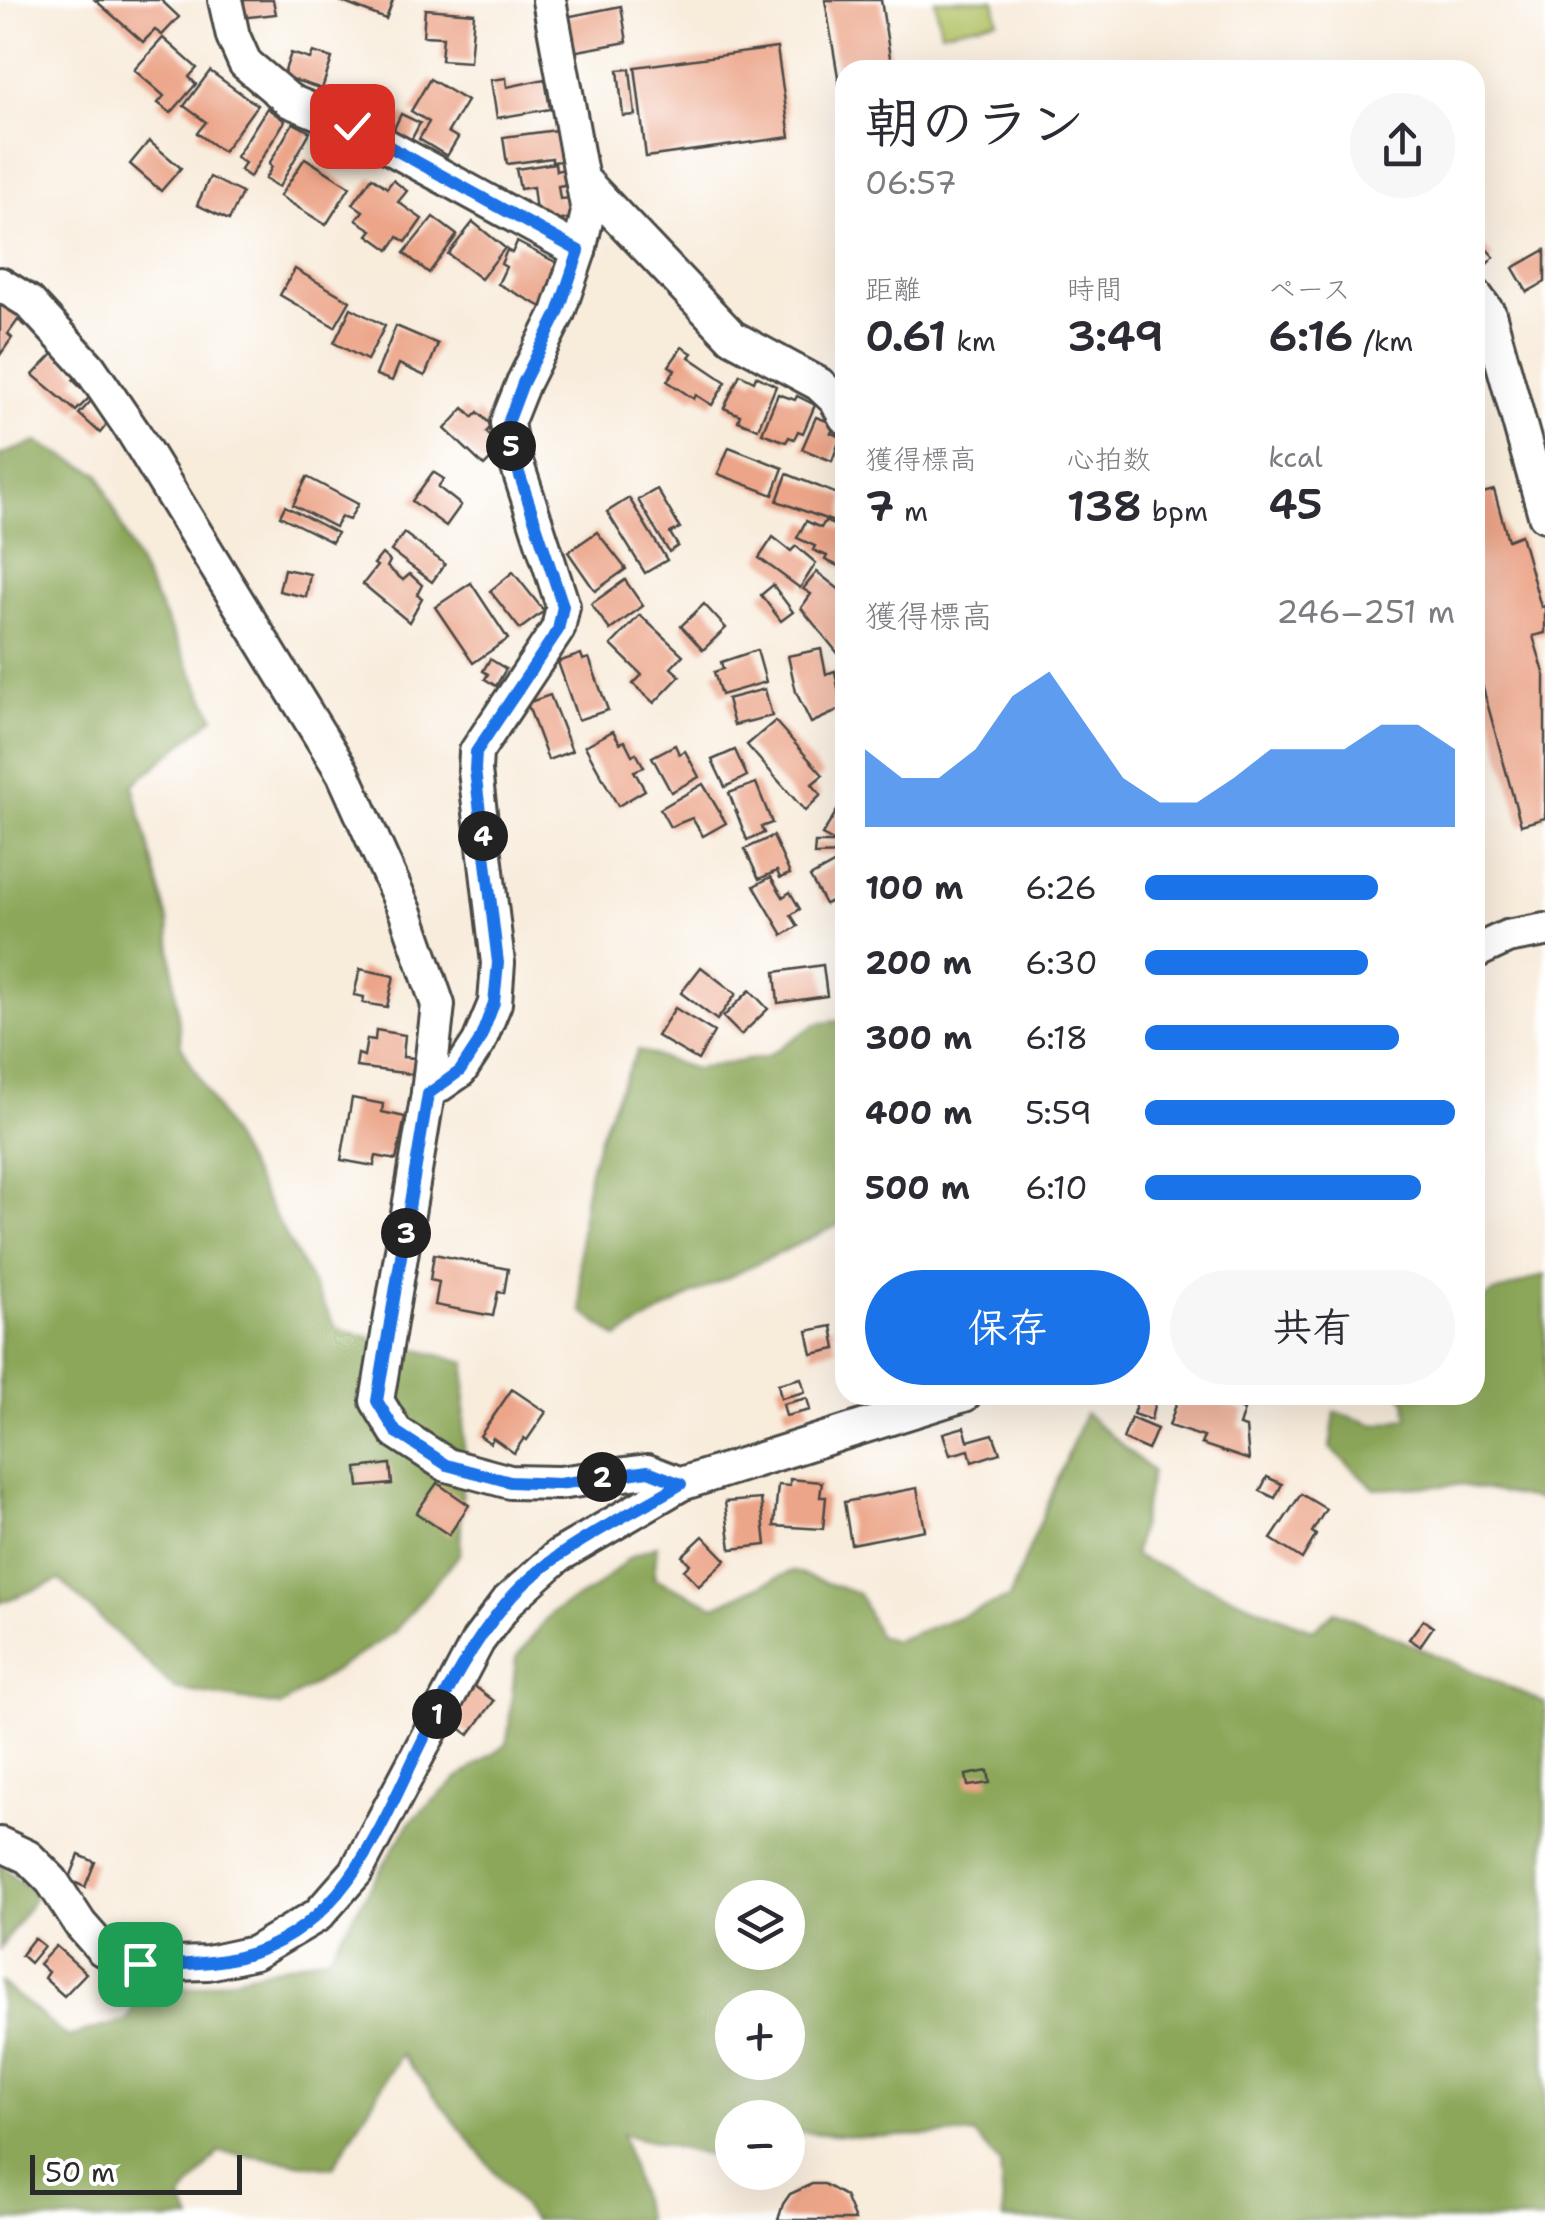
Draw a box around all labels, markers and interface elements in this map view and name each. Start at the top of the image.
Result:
pin [310,84,395,169]
text: 朝のラン [865,86,1085,160]
button: share [1350,93,1455,198]
icon: check [325,99,380,154]
text: 06:57 [865,161,957,204]
text: 距離 [865,270,921,308]
text: 時間 [1067,270,1123,308]
text: ペース [1268,270,1351,308]
text: 0.61 [865,308,947,364]
text: 3:49 [1067,308,1164,364]
text: 6:16 [1268,308,1354,364]
text: km [947,322,996,360]
text: /km [1354,322,1413,360]
pin: 5 [486,421,536,471]
text: 5 [502,427,520,465]
text: kcal [1268,438,1323,476]
text: 獲得標高 [865,440,977,478]
text: 心拍数 [1067,440,1151,478]
text: 45 [1268,476,1323,532]
text: 7 [865,478,894,534]
text: 138 [1067,478,1142,534]
text: m [894,492,928,530]
text: bpm [1142,492,1208,530]
text: 246–251 m [1276,590,1455,633]
text: 獲得標高 [865,594,993,637]
pin: 4 [458,811,508,861]
text: 4 [473,817,493,855]
text: 100 m [865,866,964,909]
text: 6:26 [1025,866,1097,909]
text: 200 m [865,941,972,984]
text: 6:30 [1025,941,1098,984]
text: 300 m [865,1016,972,1059]
text: 6:18 [1025,1016,1088,1059]
text: 400 m [865,1091,972,1134]
text: 5:59 [1025,1091,1092,1134]
text: 500 m [865,1166,970,1209]
text: 6:10 [1025,1166,1088,1209]
pin: 3 [381,1208,431,1258]
text: 3 [396,1214,416,1252]
button: 保存 [865,1270,1150,1385]
button: 共有 [1170,1270,1455,1385]
pin: 2 [577,1452,627,1502]
text: 2 [592,1458,612,1496]
pin: 1 [412,1689,462,1739]
text: 1 [431,1695,443,1733]
map controls [715,1880,805,2190]
button: layers [715,1880,805,1970]
pin [98,1922,183,2007]
icon: arrive [113,1937,168,1992]
button: + [715,1990,805,2080]
button: − [715,2100,805,2190]
scale bar [30,2150,242,2194]
text: 50 m [45,2153,115,2191]

